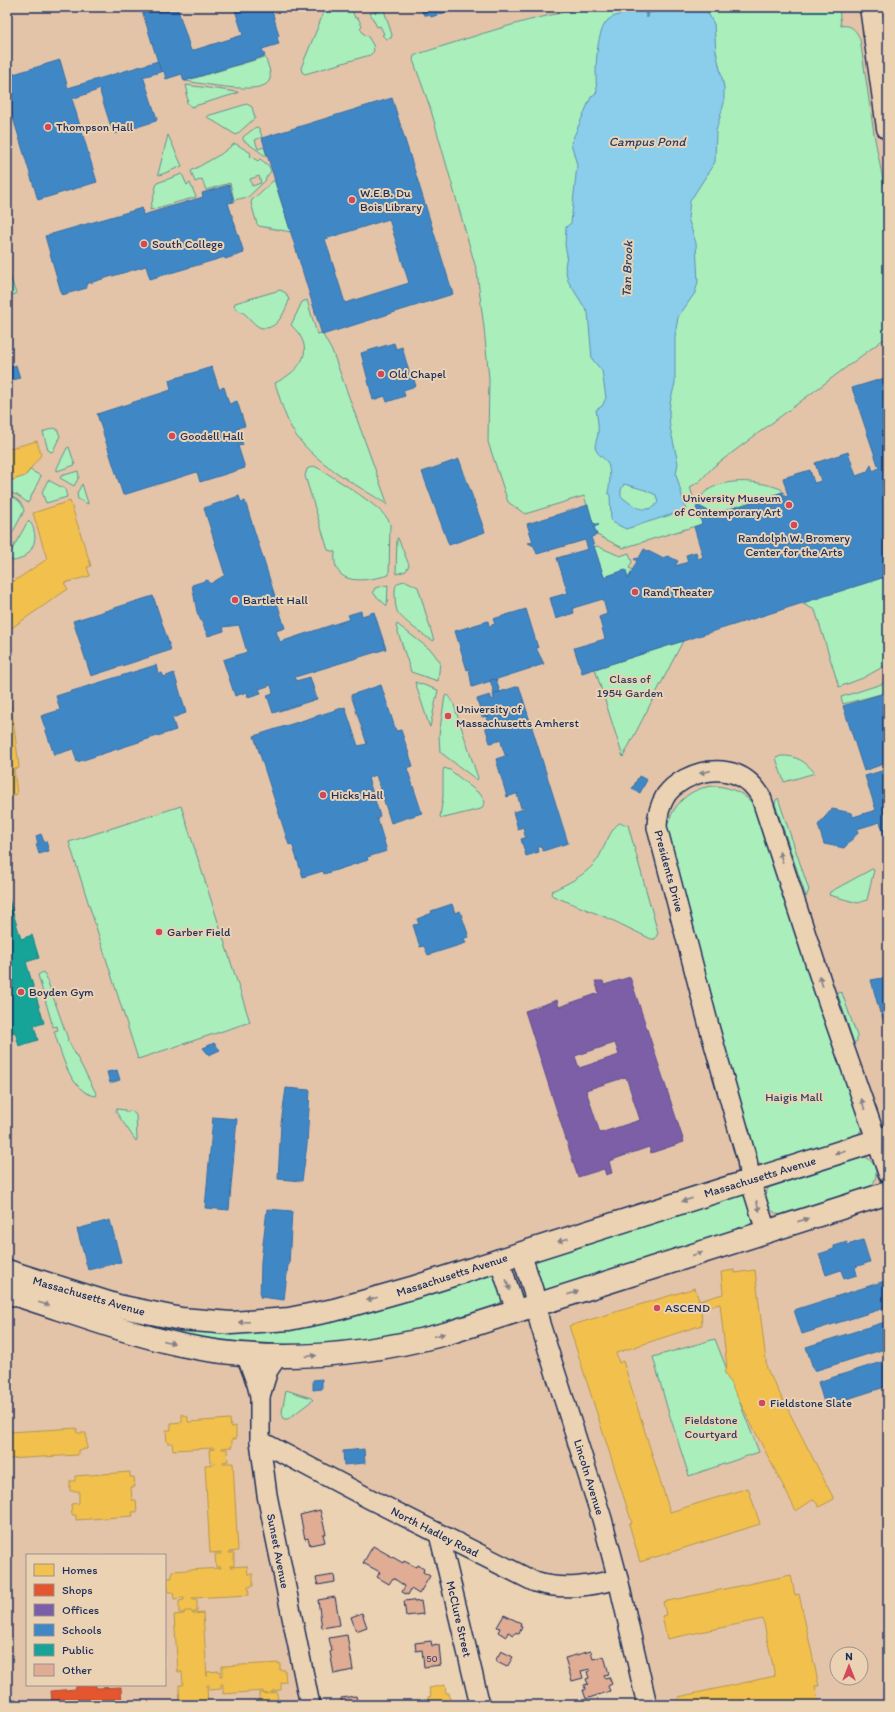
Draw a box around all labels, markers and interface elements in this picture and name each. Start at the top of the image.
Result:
place label: Thompson Hall [56,120,134,134]
marker: Thompson Hall [43,122,53,132]
water label: Campus Pond [609,134,687,149]
place label: W.E.B. Du Bois Library [360,186,422,214]
marker: W.E.B. Du Bois Library [347,195,357,205]
place label: South College [152,237,223,251]
marker: South College [139,239,149,249]
water label: Tan Brook [619,239,636,297]
place label: Old Chapel [389,367,447,381]
marker: Old Chapel [376,369,386,379]
place label: Goodell Hall [180,429,244,443]
marker: Goodell Hall [167,431,177,441]
place label: University Museum of Contemporary Art [674,491,781,519]
marker: University Museum of Contemporary Art [784,500,794,510]
marker: Randolph W. Bromery Center for the Arts [789,520,799,530]
place label: Randolph W. Bromery Center for the Arts [738,531,850,559]
place label: Rand Theater [643,585,713,599]
marker: Rand Theater [630,587,640,597]
place label: Bartlett Hall [243,593,309,607]
marker: Bartlett Hall [230,595,240,605]
park label: Class of 1954 Garden [597,672,663,700]
place label: University of Massachusetts Amherst [456,702,579,730]
marker: University of Massachusetts Amherst [443,711,453,721]
one-way arrow [699,770,711,776]
place label: Hicks Hall [331,788,384,802]
marker: Hicks Hall [318,790,328,800]
street label: Presidents Drive [651,828,687,914]
one-way arrow [778,851,784,863]
place label: Garber Field [167,925,231,939]
marker: Garber Field [154,927,164,937]
one-way arrow [818,975,824,987]
place label: Boyden Gym [29,985,94,999]
marker: Boyden Gym [16,987,26,997]
park label: Haigis Mall [765,1090,823,1104]
one-way arrow [860,1097,866,1109]
one-way arrow [834,1149,846,1155]
street label: Massachusetts Avenue [702,1153,818,1201]
one-way arrow [680,1197,692,1203]
one-way arrow [755,1200,761,1212]
one-way arrow [798,1217,810,1223]
one-way arrow [556,1237,568,1243]
street label: Massachusetts Avenue [395,1250,510,1300]
one-way arrow [691,1250,703,1256]
street label: Massachusetts Avenue [31,1273,147,1319]
one-way arrow [505,1279,511,1291]
one-way arrow [567,1290,579,1296]
one-way arrow [366,1296,378,1302]
one-way arrow [39,1301,51,1307]
place label: ASCEND [665,1301,710,1315]
marker: ASCEND [652,1303,662,1313]
one-way arrow [238,1319,250,1326]
one-way arrow [434,1332,446,1338]
one-way arrow [162,1339,175,1345]
one-way arrow [305,1352,317,1359]
place label: Fieldstone Slate [770,1396,852,1410]
marker: Fieldstone Slate [757,1398,767,1408]
park label: Fieldstone Courtyard [685,1413,738,1441]
street label: Lincoln Avenue [571,1437,607,1517]
street label: North Hadley Road [389,1504,482,1560]
street label: Sunset Avenue [264,1512,292,1590]
legend [26,1554,166,1686]
text: Homes [62,1563,98,1577]
street label: McClure Street [443,1580,475,1659]
text: Shops [62,1583,93,1597]
text: Offices [62,1603,99,1617]
text: Schools [62,1623,101,1637]
text: Public [62,1643,94,1657]
north arrow [829,1646,869,1686]
text: N [845,1650,853,1663]
house number: 50 [426,1652,438,1665]
text: Other [62,1663,92,1677]

